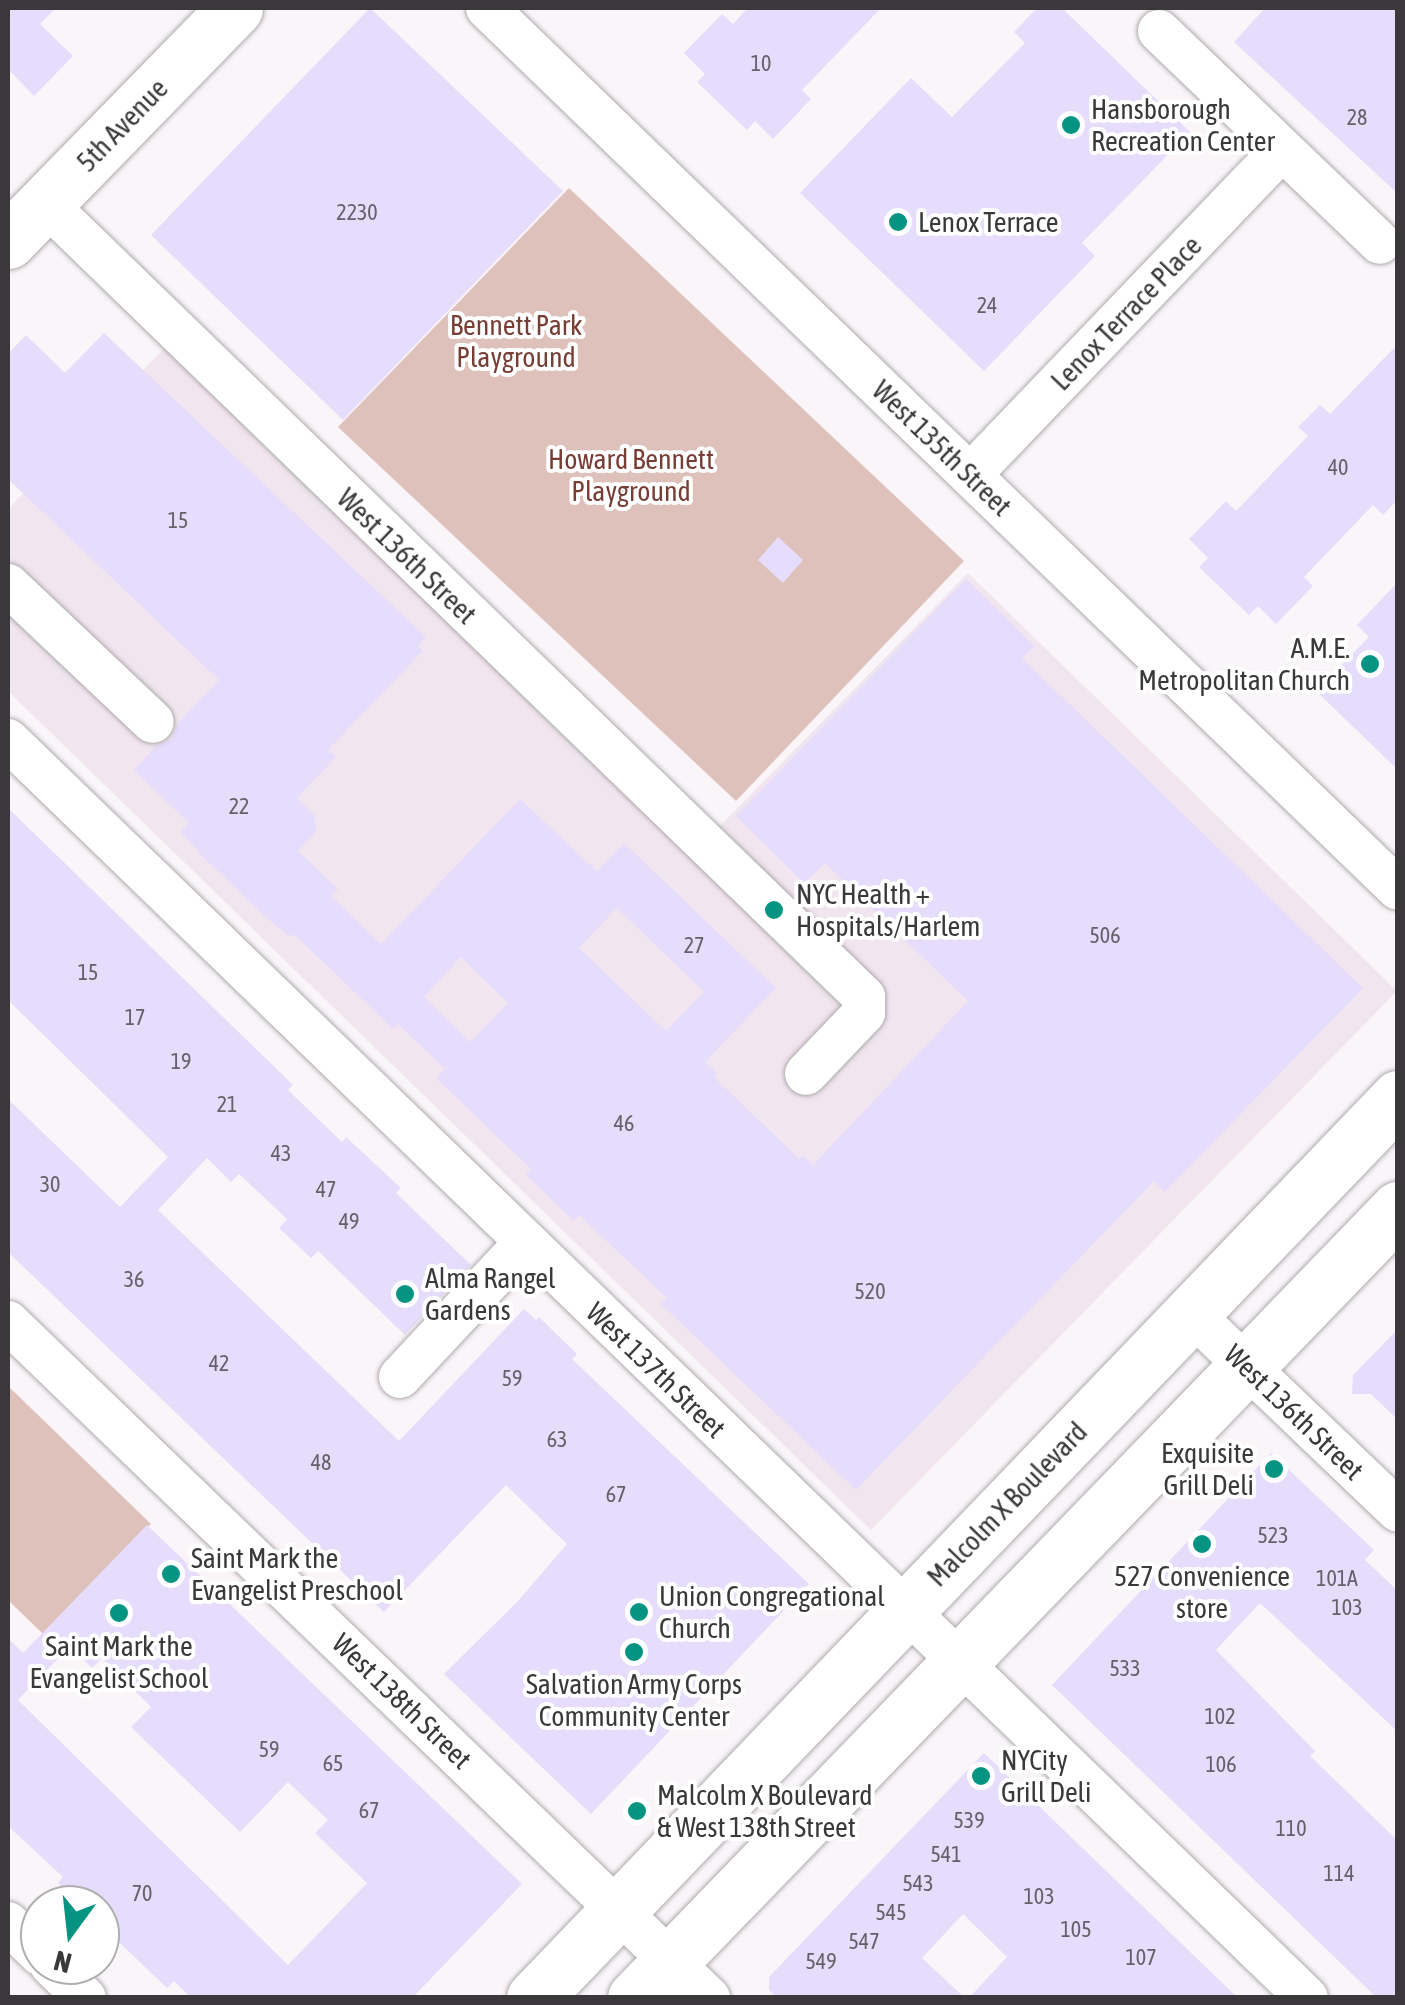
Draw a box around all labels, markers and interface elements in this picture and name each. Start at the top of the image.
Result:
house number: 10 [751,51,771,77]
street label: 5th Avenue [70,72,174,178]
place label: Hansborough Recreation Center [1091,92,1275,158]
house number: 28 [1347,105,1367,131]
marker: Hansborough Recreation Center [1060,114,1082,136]
house number: 2230 [336,200,378,226]
place label: Lenox Terrace [918,205,1059,239]
marker: Lenox Terrace [887,211,909,233]
street label: Lenox Terrace Place [1044,229,1208,397]
house number: 24 [977,293,997,319]
park label: Bennett Park Playground [450,308,582,374]
street label: West 135th Street [865,373,1019,523]
park label: Howard Bennett Playground [548,442,714,508]
house number: 40 [1328,455,1348,481]
street label: West 136th Street [330,481,484,631]
house number: 15 [168,508,188,534]
place label: A.M.E. Metropolitan Church [1138,631,1350,697]
marker: A.M.E. Metropolitan Church [1359,653,1381,675]
house number: 22 [229,794,249,820]
place label: NYC Health + Hospitals/Harlem [796,877,980,943]
marker: NYC Health + Hospitals/Harlem [761,897,787,923]
house number: 506 [1089,923,1121,949]
house number: 27 [684,933,704,959]
house number: 15 [78,960,98,986]
house number: 17 [125,1005,145,1031]
house number: 19 [171,1049,191,1075]
house number: 21 [217,1092,237,1118]
house number: 46 [614,1111,634,1137]
house number: 43 [271,1141,291,1167]
house number: 30 [40,1172,60,1198]
house number: 47 [316,1177,336,1203]
house number: 49 [339,1209,359,1235]
place label: Alma Rangel Gardens [425,1261,555,1327]
house number: 36 [124,1267,144,1293]
house number: 520 [854,1279,886,1305]
marker: Alma Rangel Gardens [394,1283,416,1305]
street label: West 137th Street [579,1295,733,1445]
street label: West 136th Street [1217,1337,1371,1487]
house number: 42 [209,1351,229,1377]
house number: 59 [502,1366,522,1392]
street label: Malcolm X Boulevard [920,1415,1094,1593]
house number: 63 [547,1427,567,1453]
place label: Exquisite Grill Deli [1161,1436,1254,1502]
house number: 48 [311,1450,331,1476]
marker: Exquisite Grill Deli [1263,1458,1285,1480]
house number: 67 [606,1482,626,1508]
house number: 523 [1257,1523,1289,1549]
marker: 527 Convenience store [1191,1533,1213,1555]
place label: Saint Mark the Evangelist Preschool [191,1541,403,1607]
place label: 527 Convenience store [1114,1559,1290,1625]
marker: Saint Mark the Evangelist Preschool [160,1563,182,1585]
house number: 101A [1316,1566,1358,1592]
place label: Union Congregational Church [659,1579,885,1645]
house number: 103 [1331,1595,1363,1621]
marker: Union Congregational Church [628,1601,650,1623]
marker: Saint Mark the Evangelist School [108,1602,130,1624]
street label: West 138th Street [325,1626,479,1776]
place label: Saint Mark the Evangelist School [29,1629,209,1695]
marker: Salvation Army Corps Community Center [623,1641,645,1663]
house number: 533 [1109,1656,1141,1682]
place label: Salvation Army Corps Community Center [526,1667,742,1733]
house number: 102 [1204,1704,1236,1730]
house number: 59 [259,1737,279,1763]
place label: NYCity Grill Deli [1001,1743,1091,1809]
house number: 65 [323,1751,343,1777]
house number: 106 [1205,1752,1237,1778]
marker: NYCity Grill Deli [970,1765,992,1787]
place label: Malcolm X Boulevard & West 138th Street [657,1778,873,1844]
house number: 67 [359,1798,379,1824]
marker: Malcolm X Boulevard & West 138th Street [626,1800,648,1822]
house number: 539 [953,1808,985,1834]
house number: 110 [1275,1816,1307,1842]
house number: 541 [930,1842,962,1868]
house number: 114 [1323,1861,1355,1887]
house number: 543 [902,1871,934,1897]
house number: 70 [132,1881,152,1907]
house number: 103 [1023,1884,1055,1910]
north arrow [20,1885,120,1985]
house number: 545 [875,1900,907,1926]
house number: 105 [1060,1917,1092,1943]
house number: 547 [848,1929,880,1955]
text: N [51,1944,75,1980]
house number: 107 [1125,1945,1157,1971]
house number: 549 [805,1949,837,1975]

